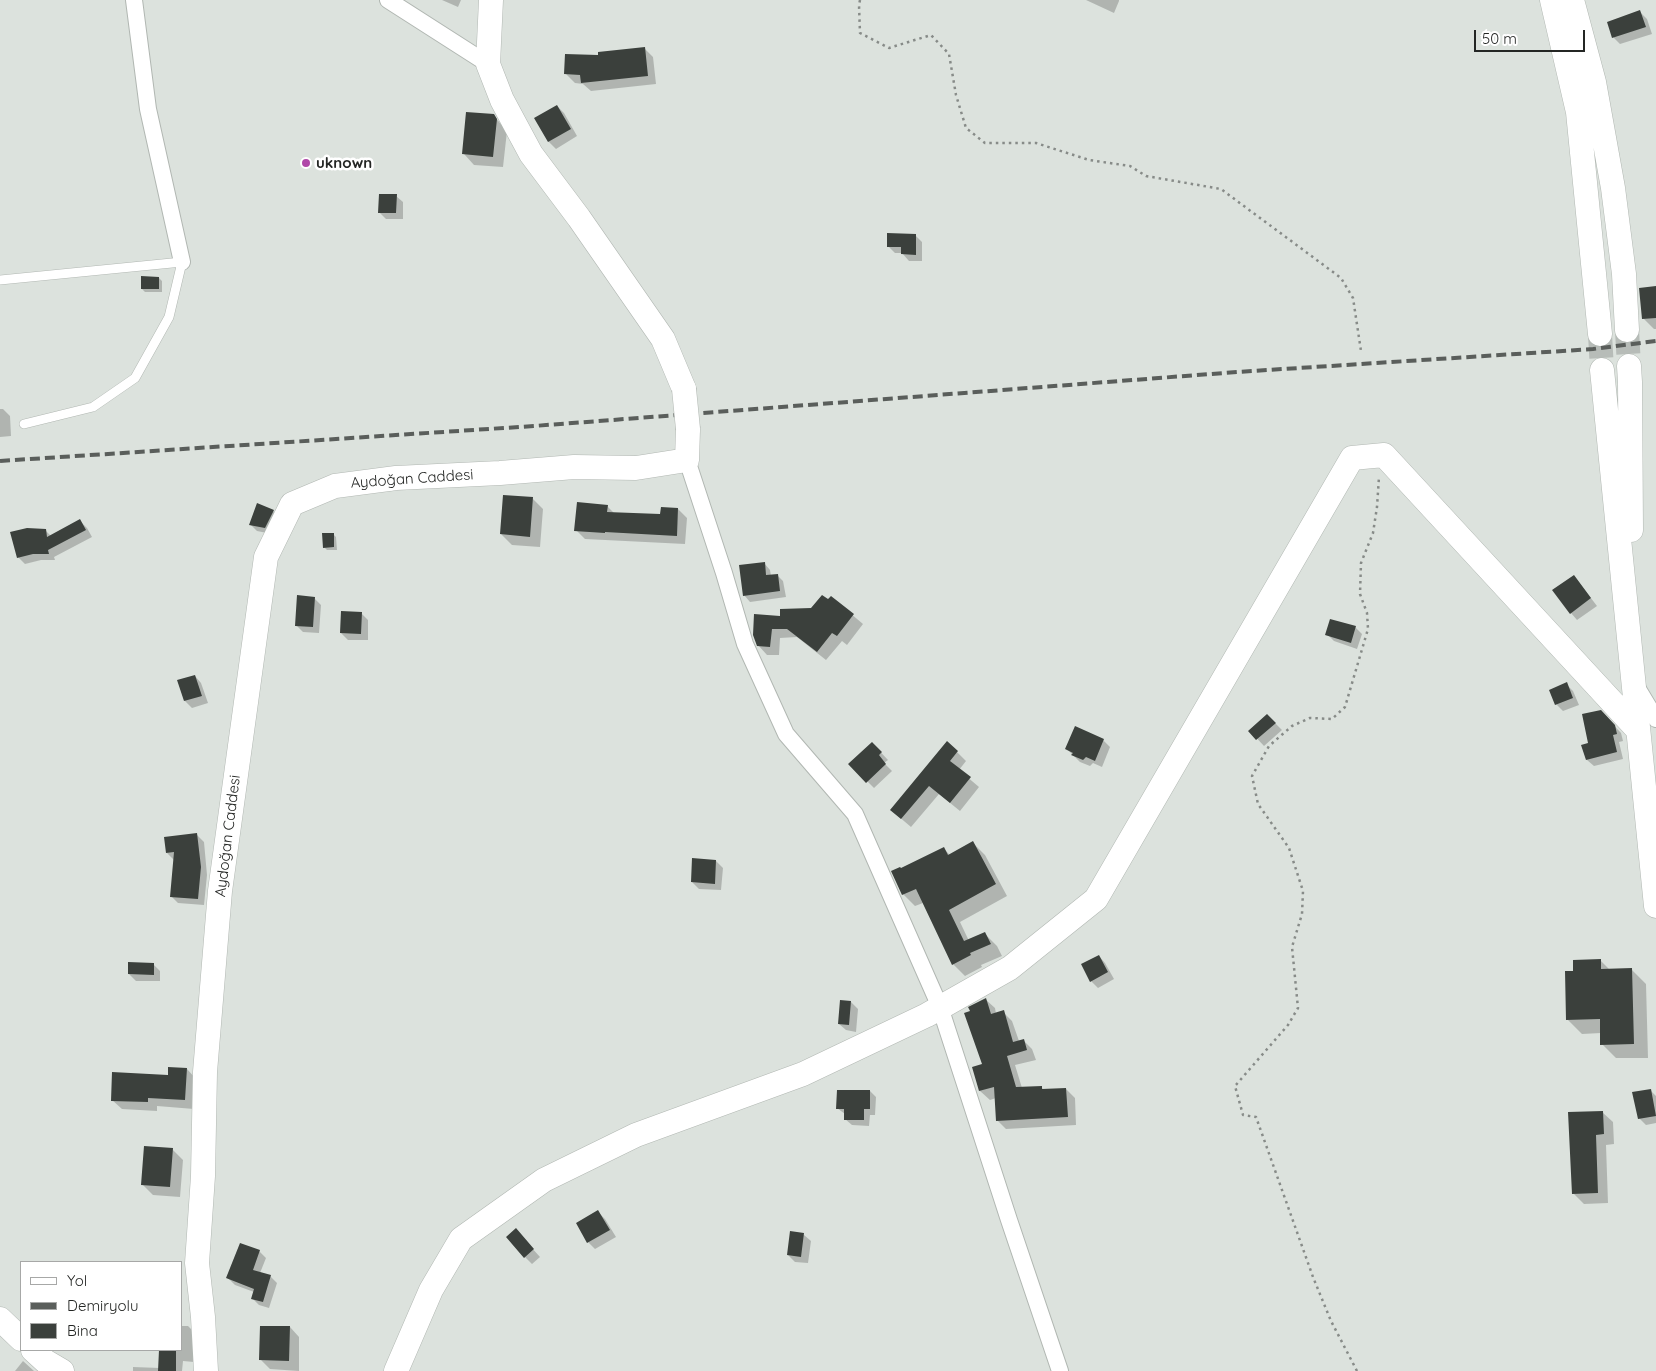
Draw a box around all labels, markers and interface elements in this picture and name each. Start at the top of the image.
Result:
scale bar [1476,20,1587,52]
text: 50 m [1482,29,1517,48]
place label: uknown [316,154,372,172]
marker: uknown [300,157,312,169]
street label: Aydoğan Caddesi [350,466,474,492]
street label: Aydoğan Caddesi [212,774,244,898]
legend [20,1261,182,1351]
text: Yol [67,1271,87,1290]
text: Demiryolu [67,1296,138,1315]
text: Bina [67,1321,98,1340]

